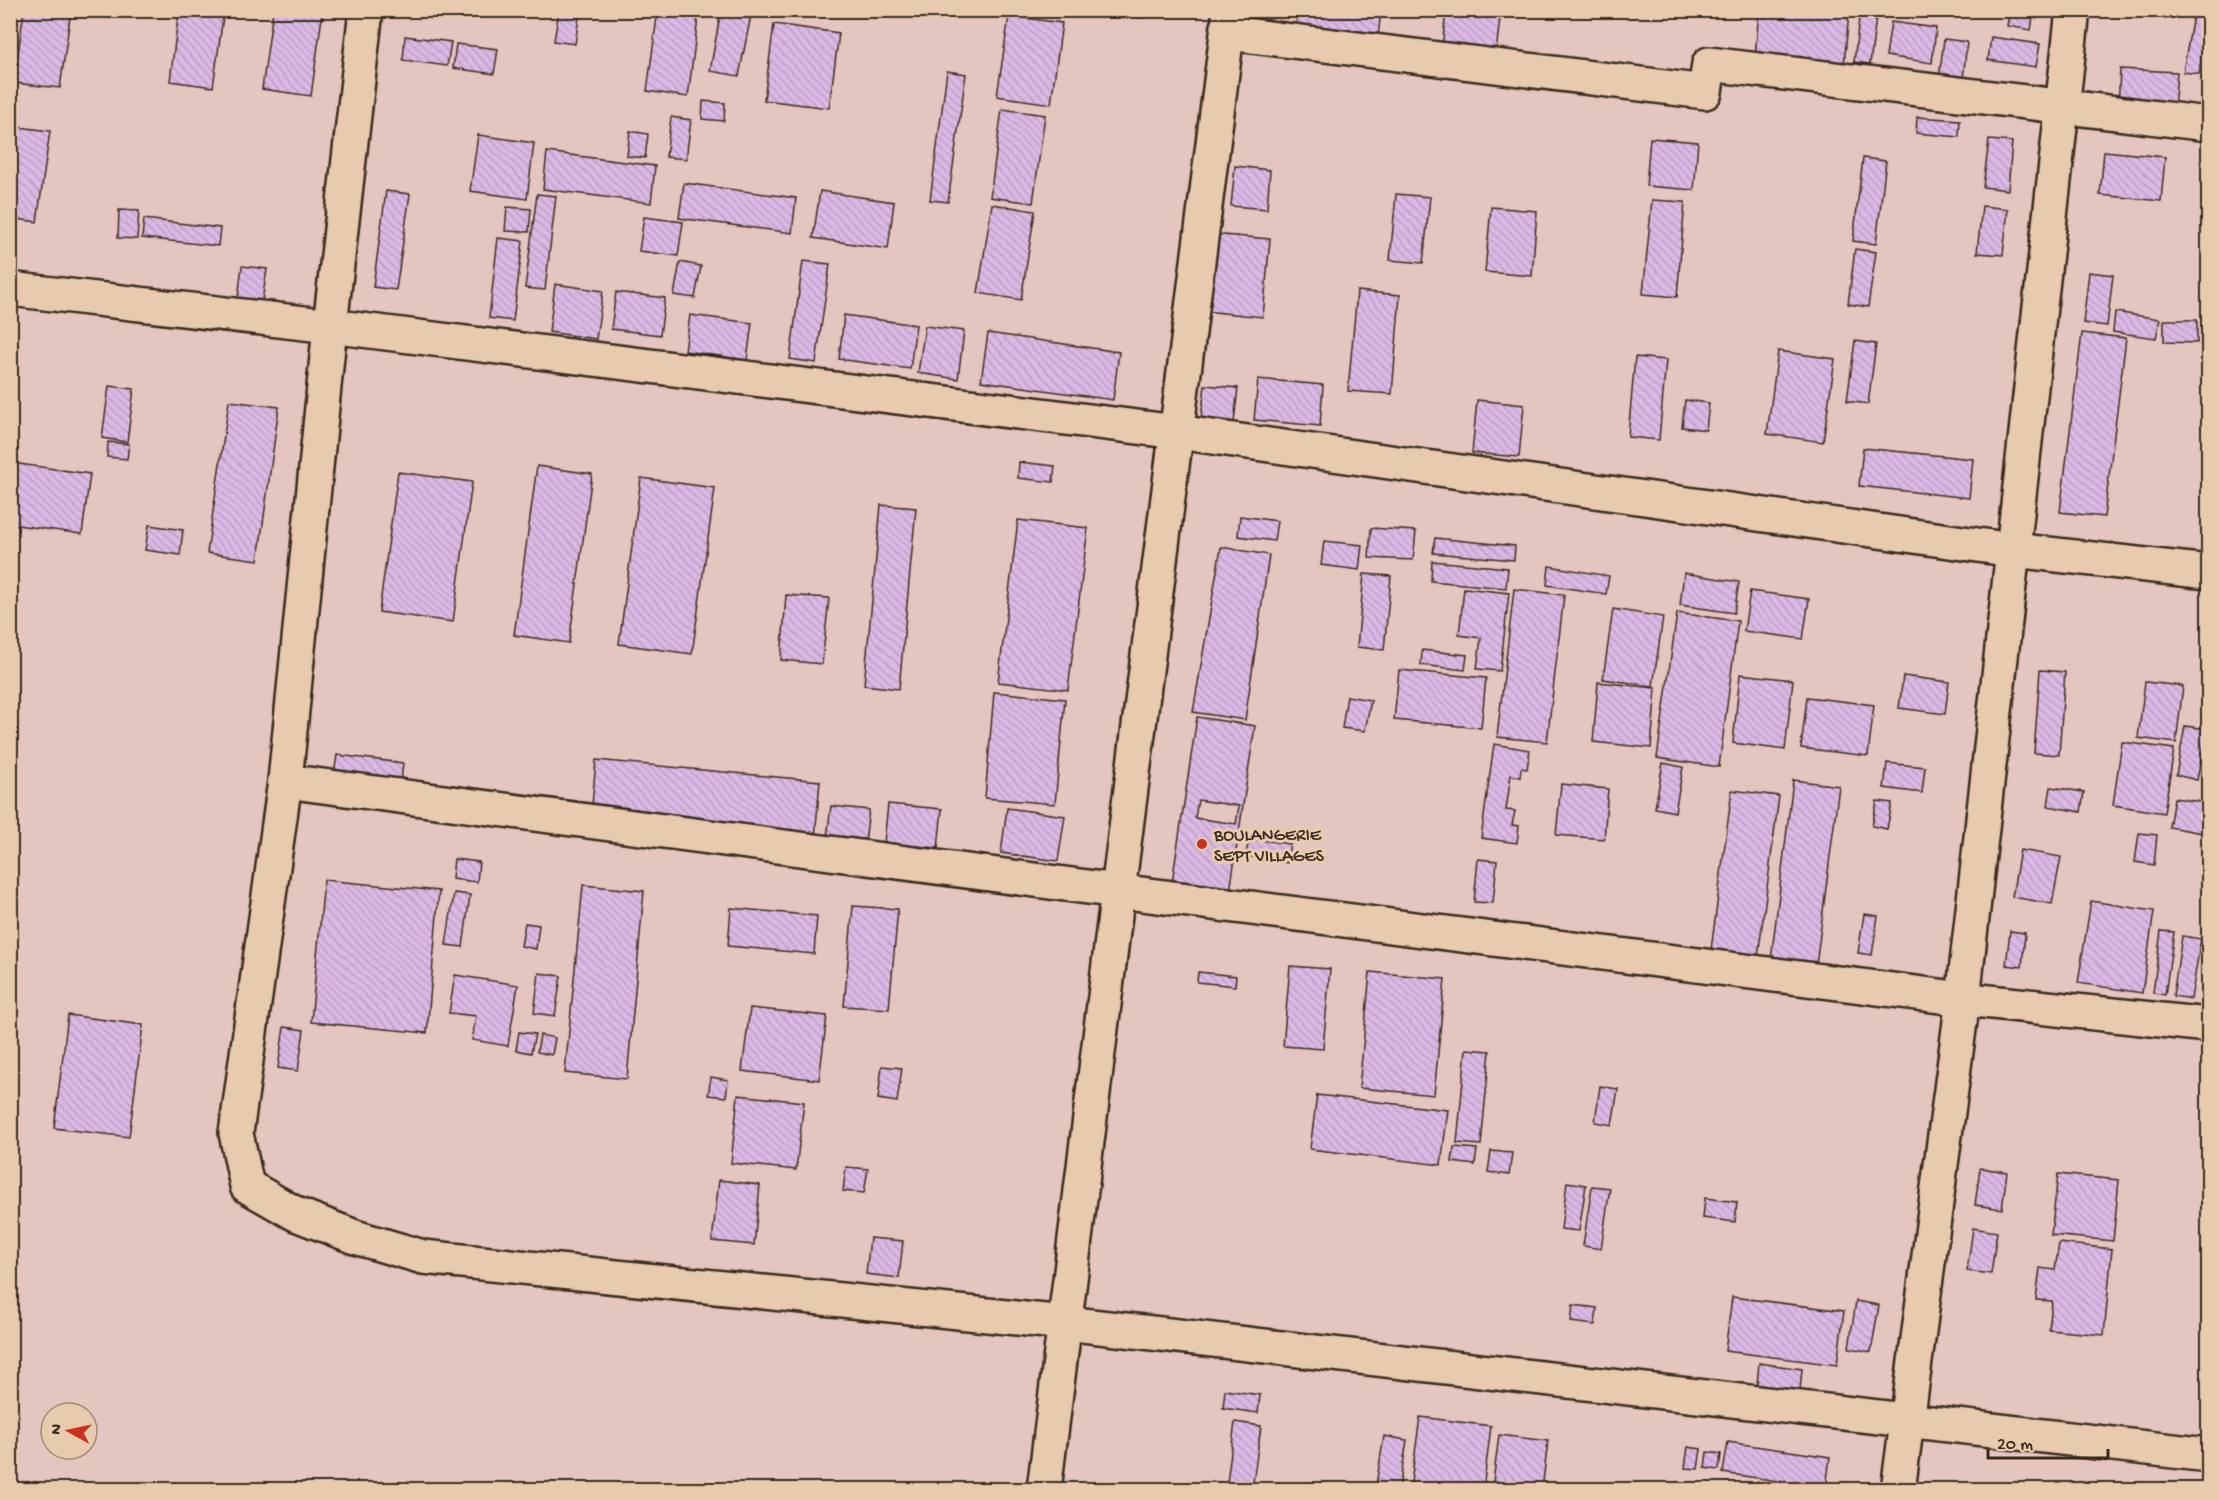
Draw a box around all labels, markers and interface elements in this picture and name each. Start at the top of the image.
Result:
place label: BOULANGERIE SEPT VILLAGES [1213,826,1324,868]
marker: BOULANGERIE SEPT VILLAGES [1195,837,1209,851]
north arrow [39,1401,99,1461]
text: N [47,1422,68,1436]
scale bar [1988,1422,2108,1460]
text: 20 m [1997,1435,2033,1456]

